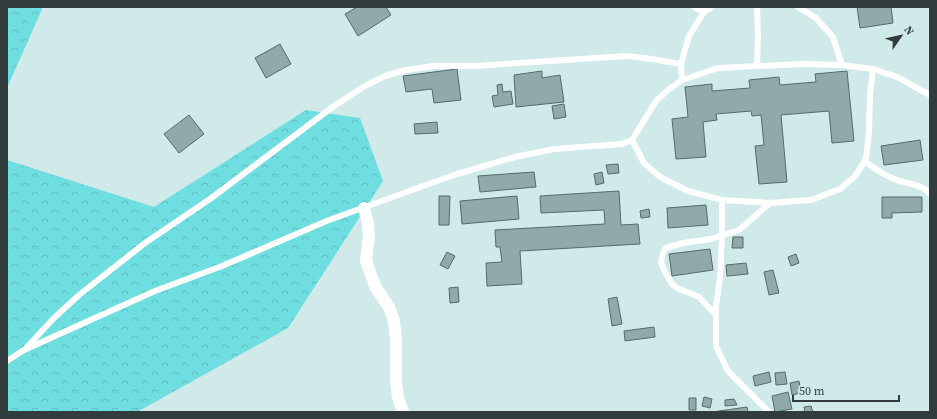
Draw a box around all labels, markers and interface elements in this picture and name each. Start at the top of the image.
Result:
north arrow [881,16,921,56]
text: N [900,23,917,38]
scale bar [793,377,899,403]
text: 50 m [799,383,825,399]

